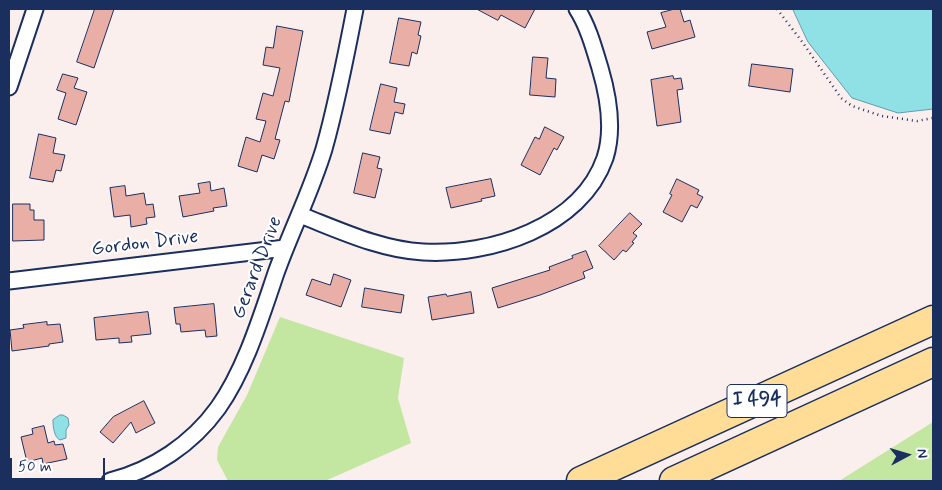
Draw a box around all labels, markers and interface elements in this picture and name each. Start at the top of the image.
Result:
street label: Gerard Drive [227,213,289,323]
street label: Gordon Drive [90,226,200,262]
road number: I 494 [727,384,787,418]
north arrow [882,430,932,480]
scale bar [12,448,108,480]
text: N [912,448,931,459]
text: 50 m [18,457,52,477]

